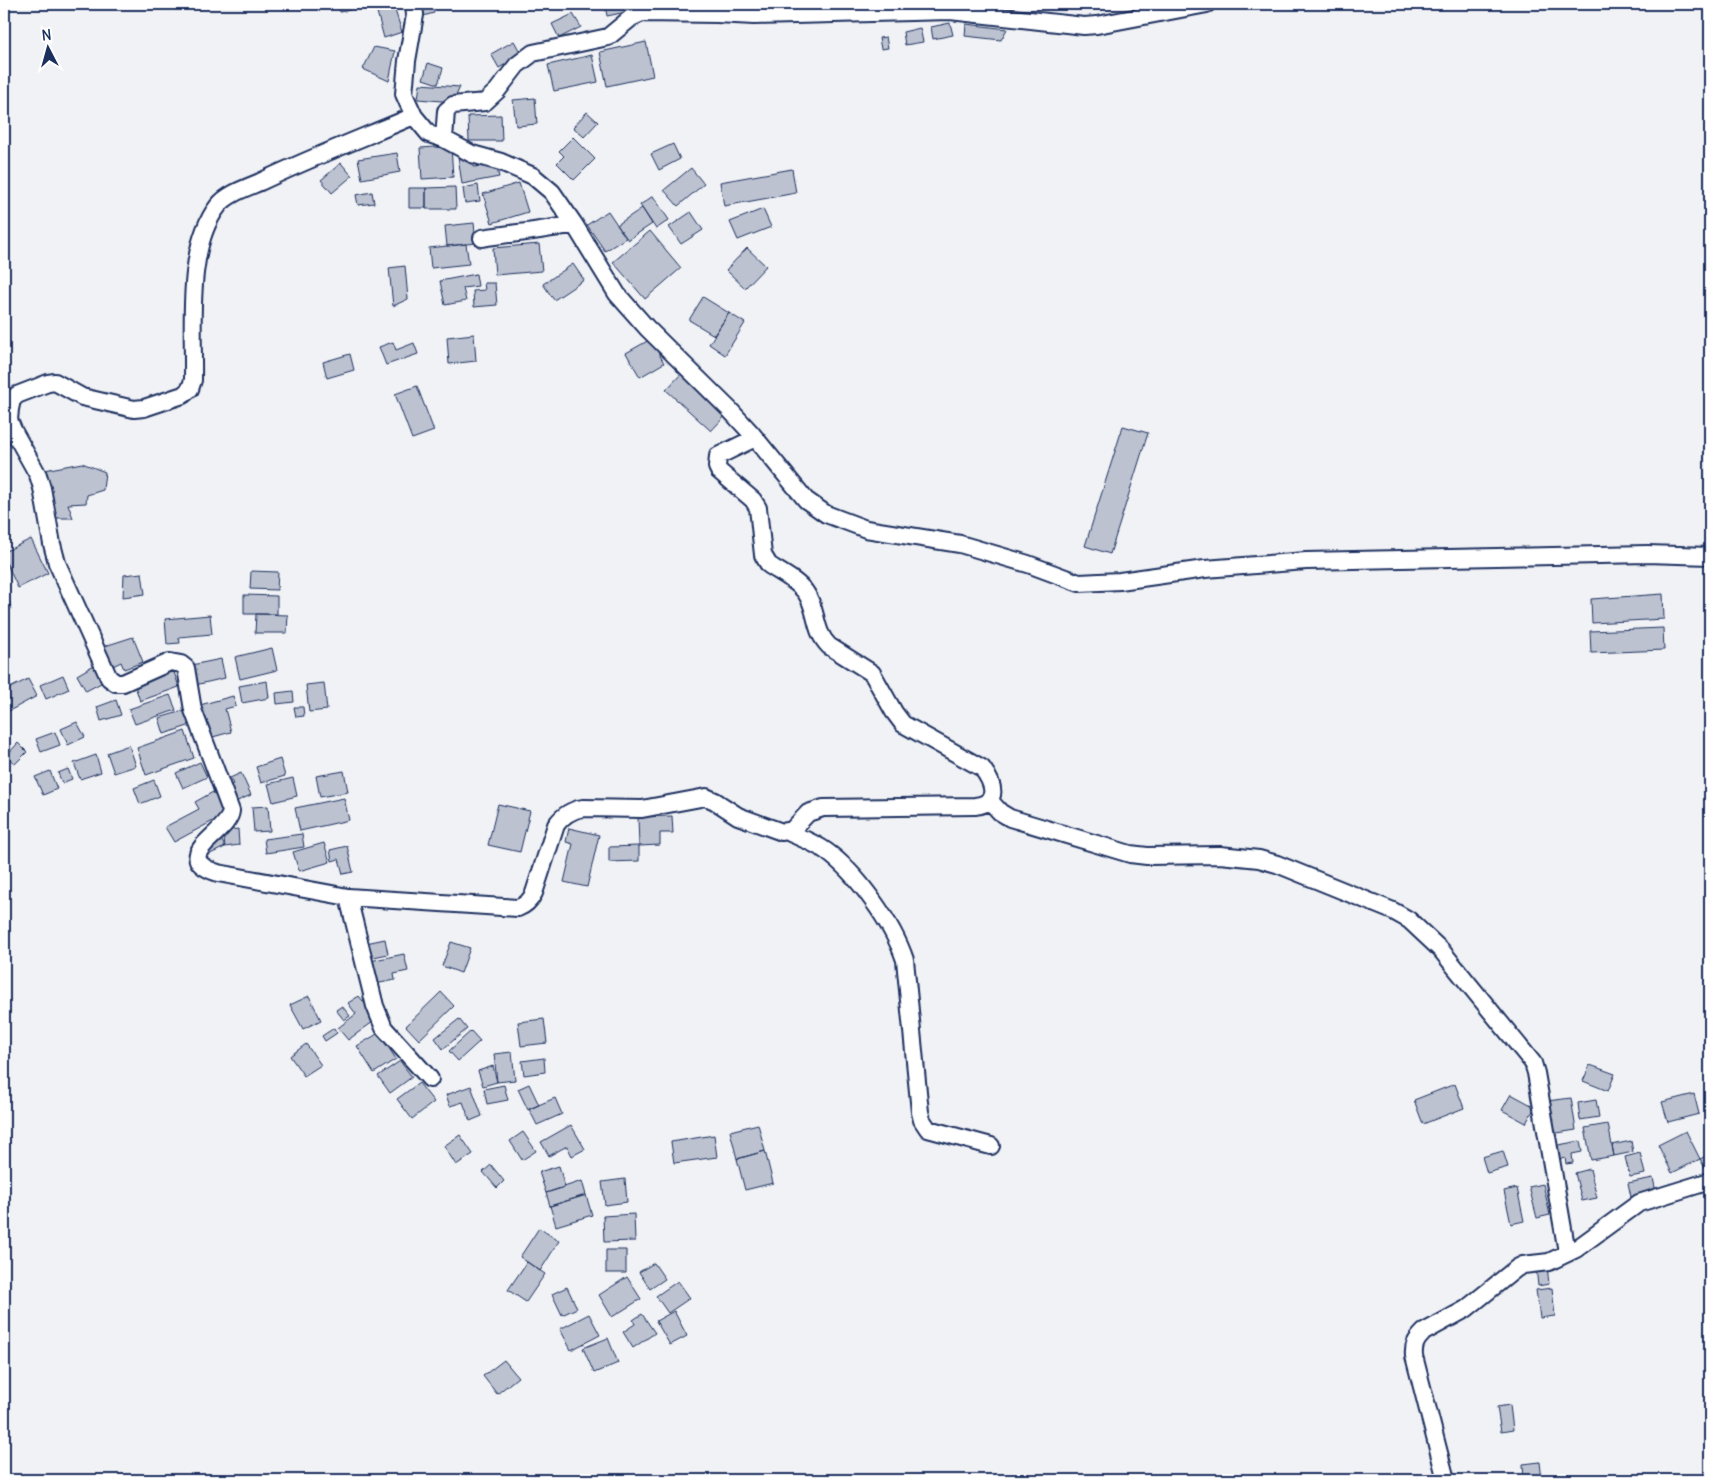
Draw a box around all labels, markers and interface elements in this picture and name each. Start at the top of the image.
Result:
north arrow [22,22,72,72]
text: N [41,26,52,45]

